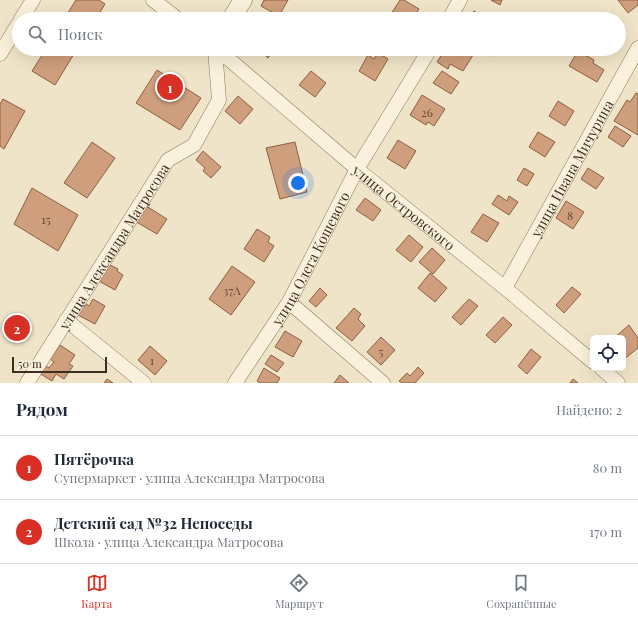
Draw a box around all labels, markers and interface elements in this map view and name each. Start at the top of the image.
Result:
search box [12,12,626,56]
icon: search [26,23,48,45]
text: Поиск [58,24,103,44]
pin: 1 [157,72,183,102]
street label: улица Ивана Мичурина [525,96,617,241]
house number: 26 [421,104,433,120]
street label: улица Александра Матросова [53,159,173,334]
street label: улица Островского [348,159,460,254]
your location [288,173,308,193]
street label: улица Олега Кошевого [266,188,354,329]
house number: 8 [567,207,573,223]
house number: 15 [41,211,51,227]
house number: 37А [223,282,241,298]
pin: 2 [4,313,30,343]
map controls [590,335,626,371]
button: locate [590,335,626,371]
house number: 5 [379,343,384,359]
house number: 1 [150,352,155,368]
scale bar [12,355,107,374]
text: 50 m [18,356,42,371]
text: Рядом [16,398,68,420]
text: Найдено: 2 [556,401,622,418]
text: Пятёрочка [54,449,134,469]
text: 1 [27,459,31,476]
text: 80 m [593,459,622,476]
text: Супермаркет · улица Александра Матросова [54,469,325,486]
text: Детский сад №32 Непоседы [54,513,253,533]
text: 2 [26,523,32,540]
text: 170 m [589,523,622,540]
text: Школа · улица Александра Матросова [54,533,283,550]
tab: Карта [81,572,112,611]
tab: Маршрут [275,572,324,611]
tab: Сохранённые [486,572,557,611]

